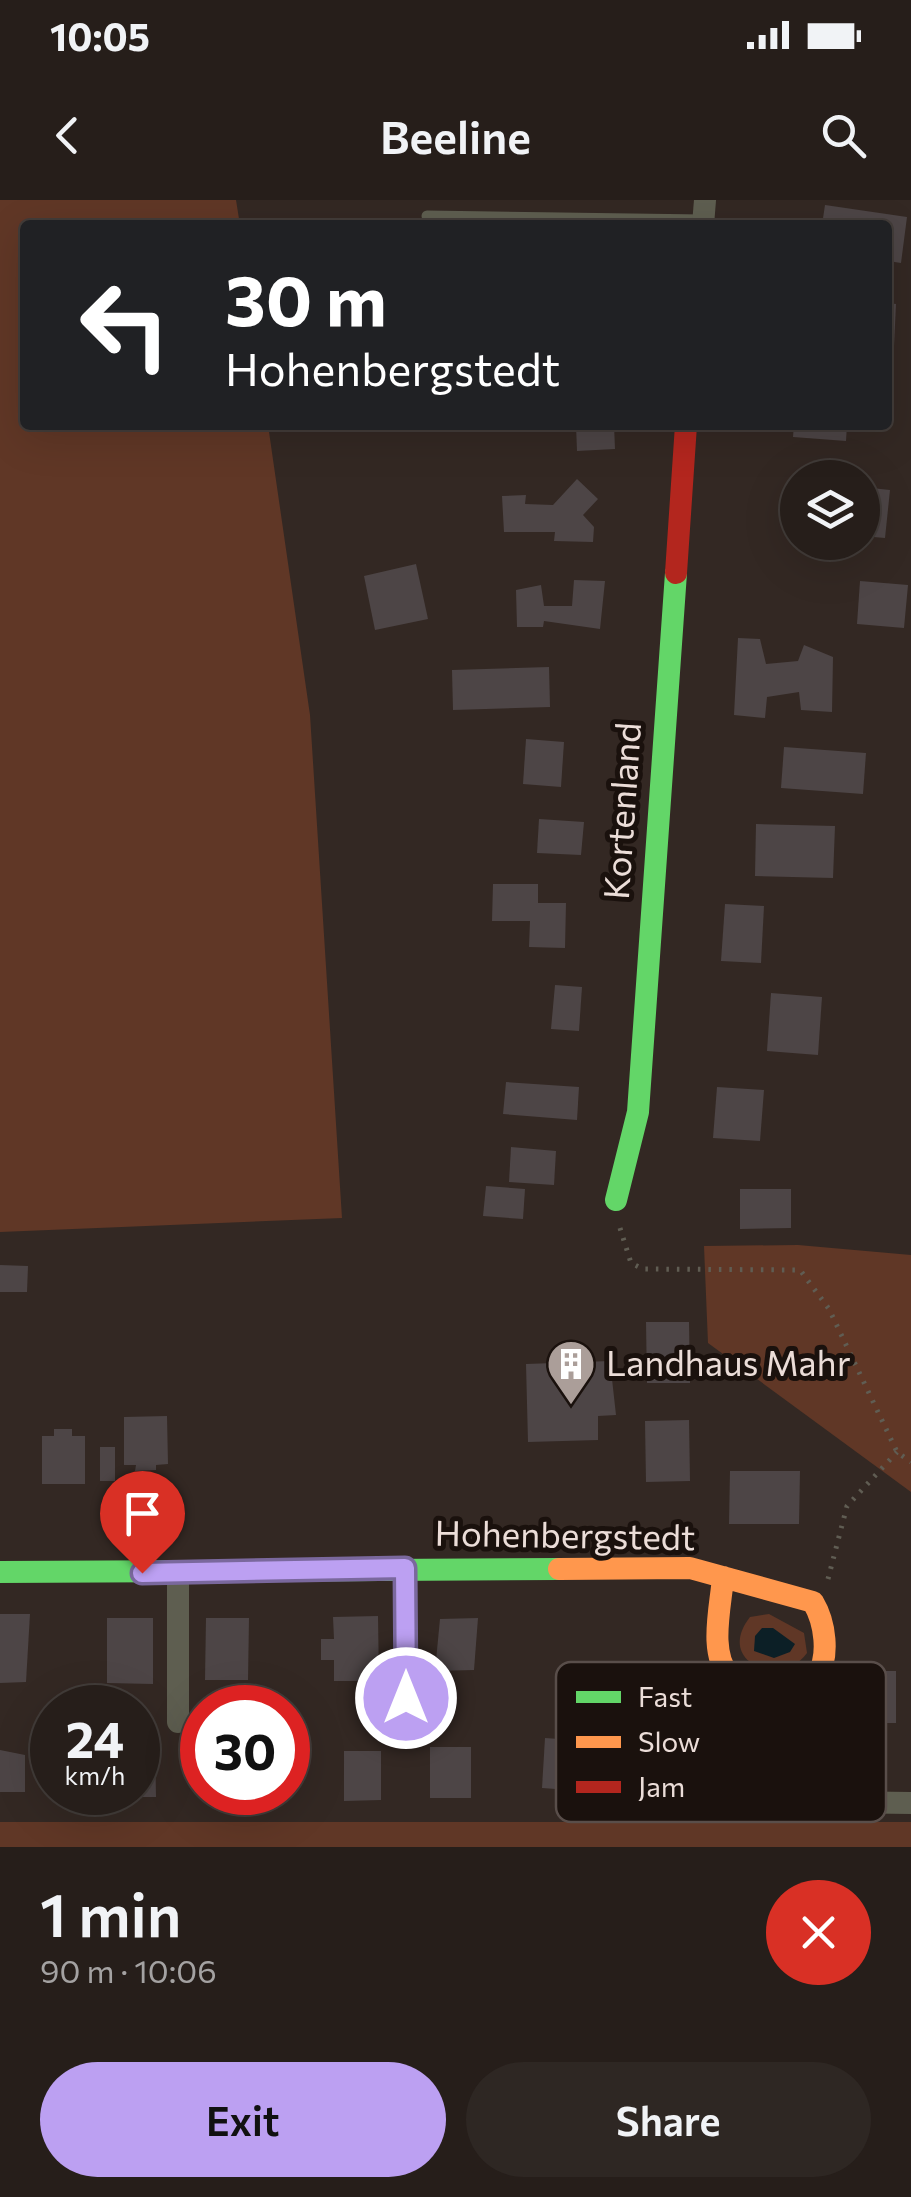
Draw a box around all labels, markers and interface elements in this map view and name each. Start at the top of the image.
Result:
text: 10:05 [50,12,150,59]
icon: back [40,108,95,163]
text: Beeline [380,108,531,163]
icon: search [816,108,871,163]
text: 30 m [225,255,387,340]
icon: left [60,260,190,390]
text: Hohenbergstedt [225,340,560,395]
map controls [780,460,880,560]
button: layers [780,460,880,560]
street label: Kortenland [593,721,648,901]
building icon: Landhaus Mahr [545,1338,597,1406]
place label: Landhaus Mahr [606,1340,851,1383]
pin [100,1471,185,1574]
icon: arrive [115,1486,170,1541]
street label: Hohenbergstedt [434,1510,696,1557]
position arrow [354,1646,458,1750]
legend [556,1662,886,1822]
text: Fast [638,1679,692,1713]
speed limit sign: 30 [180,1685,310,1815]
text: 24 [66,1707,124,1768]
text: Slow [638,1724,700,1758]
text: km/h [65,1760,125,1790]
text: Jam [638,1769,685,1803]
text: 1 min [40,1876,181,1949]
button: close [766,1880,871,1985]
text: 90 m · 10:06 [40,1950,217,1990]
button: Exit [40,2062,446,2177]
button: Share [466,2062,871,2177]

